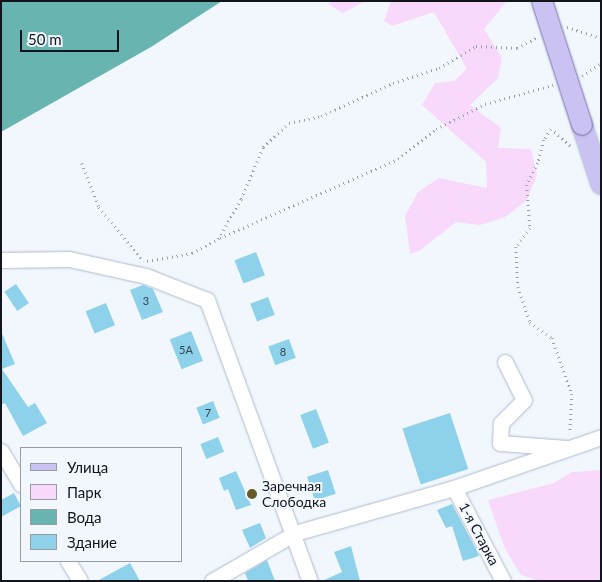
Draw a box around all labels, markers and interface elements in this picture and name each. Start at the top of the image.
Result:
scale bar [22,20,121,52]
text: 50 m [28,30,62,48]
house number: 3 [143,294,149,308]
house number: 5А [179,343,193,357]
house number: 8 [280,345,286,359]
house number: 7 [205,406,211,420]
legend [20,447,182,562]
text: Улица [67,458,108,476]
place label: Заречная Слободка [262,478,326,511]
text: Парк [67,483,101,501]
marker: Заречная Слободка [246,488,258,500]
street label: 1-я Старка [455,500,503,568]
text: Вода [67,508,102,526]
text: Здание [67,533,117,551]

